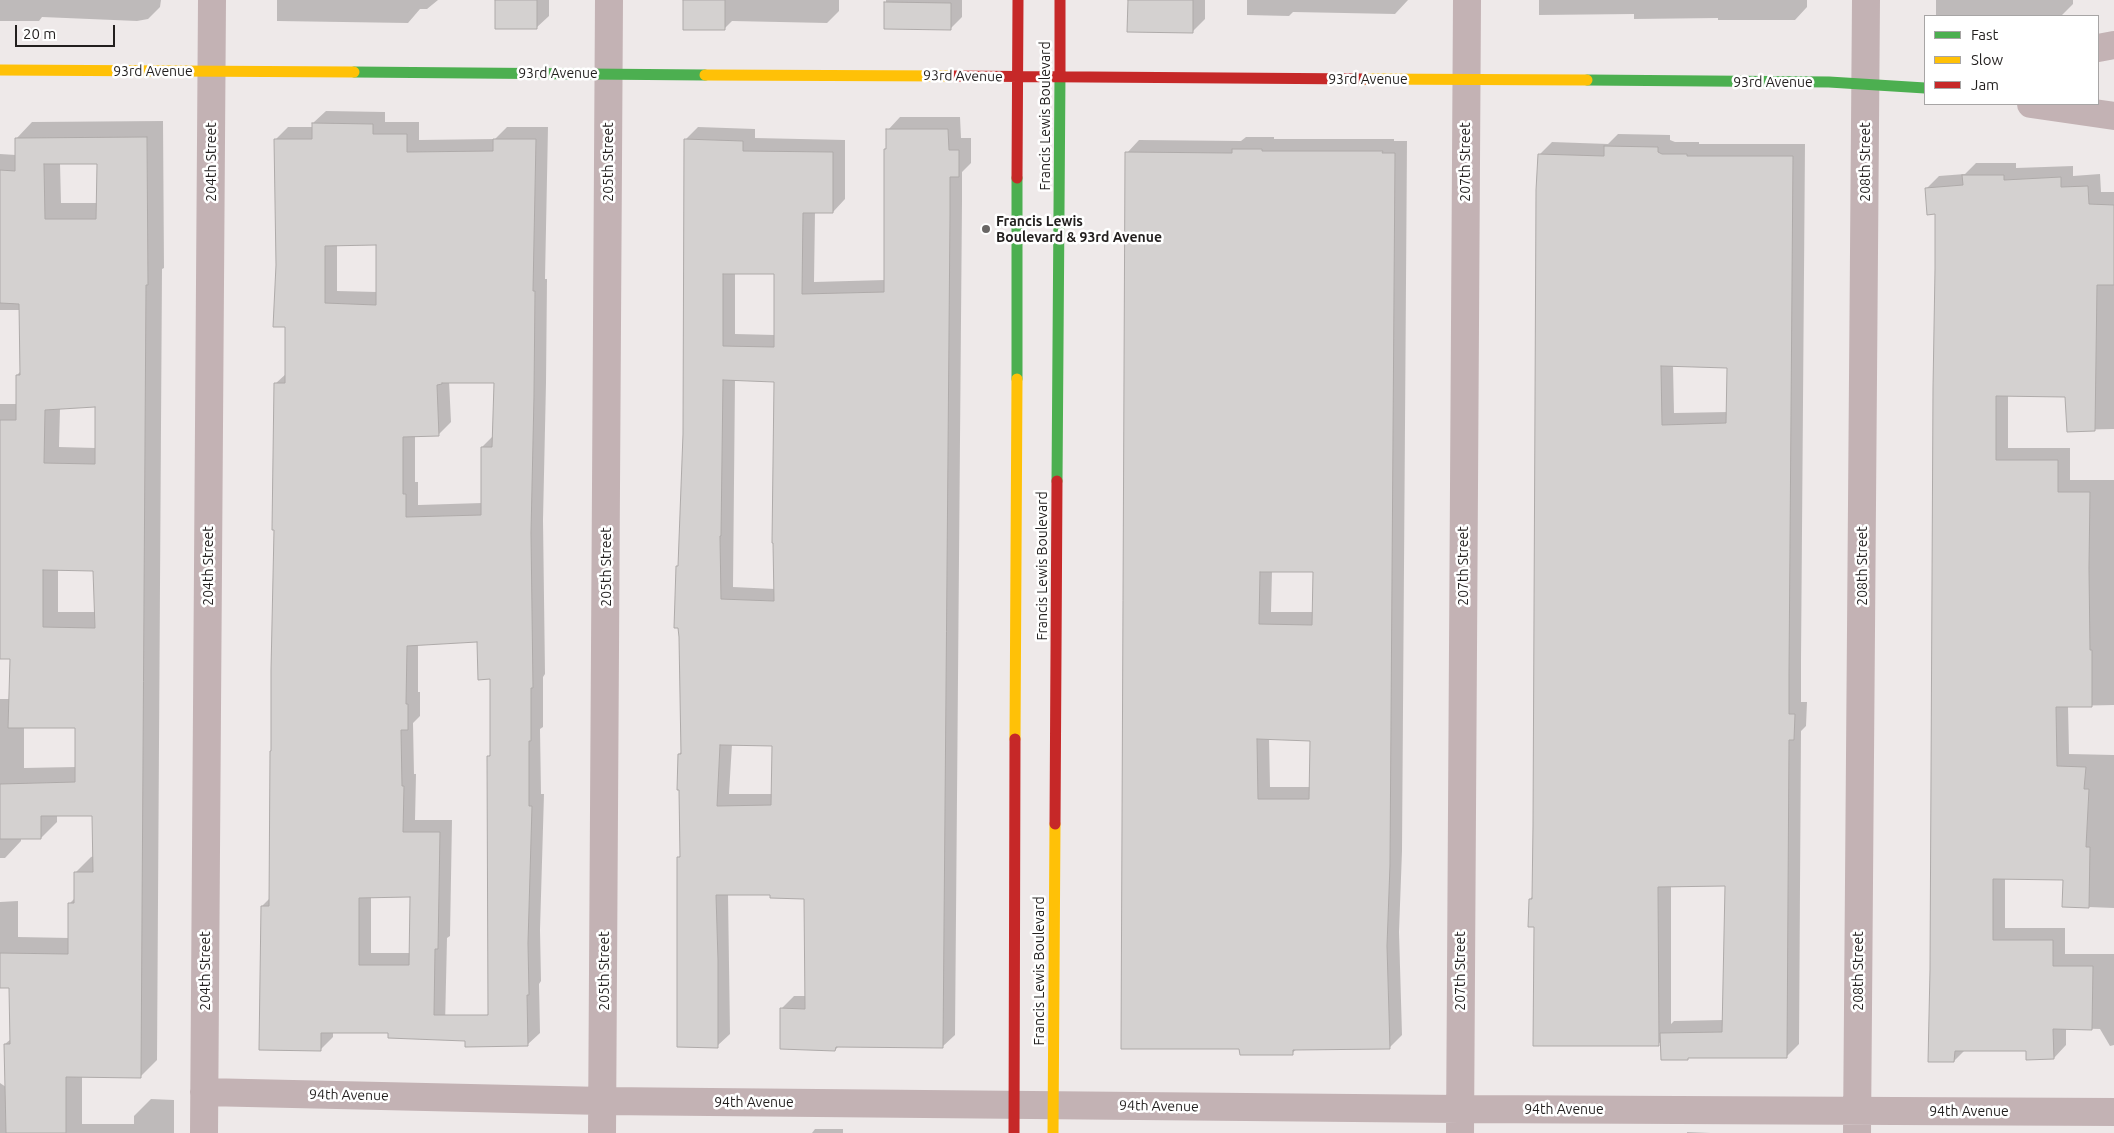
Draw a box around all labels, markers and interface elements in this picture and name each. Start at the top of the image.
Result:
scale bar [18,15,118,47]
legend [1924,15,2099,105]
text: 20 m [23,25,56,42]
text: Fast [1971,26,1998,43]
street label: Francis Lewis Boulevard [1037,41,1053,191]
text: Slow [1971,51,2003,68]
street label: 93rd Avenue [113,63,193,79]
street label: 93rd Avenue [518,65,598,81]
street label: 93rd Avenue [923,67,1003,85]
street label: 93rd Avenue [1328,71,1408,87]
street label: 93rd Avenue [1733,74,1813,90]
text: Jam [1971,76,1999,93]
street label: 204th Street [203,122,219,202]
street label: 205th Street [600,122,616,202]
street label: 207th Street [1457,122,1473,202]
street label: 208th Street [1857,122,1873,202]
place label: Francis Lewis Boulevard & 93rd Avenue [996,213,1162,246]
marker: Francis Lewis Boulevard & 93rd Avenue [980,223,992,235]
street label: Francis Lewis Boulevard [1034,491,1050,641]
street label: 204th Street [200,526,216,606]
street label: 207th Street [1455,526,1471,606]
street label: 208th Street [1854,526,1870,606]
street label: 205th Street [598,527,614,607]
street label: Francis Lewis Boulevard [1031,896,1047,1046]
street label: 204th Street [197,931,213,1011]
street label: 205th Street [596,931,612,1011]
street label: 207th Street [1452,931,1468,1011]
street label: 208th Street [1850,931,1866,1011]
street label: 94th Avenue [309,1086,389,1104]
street label: 94th Avenue [714,1094,794,1110]
street label: 94th Avenue [1119,1097,1199,1115]
street label: 94th Avenue [1524,1101,1604,1117]
street label: 94th Avenue [1929,1103,2009,1119]

